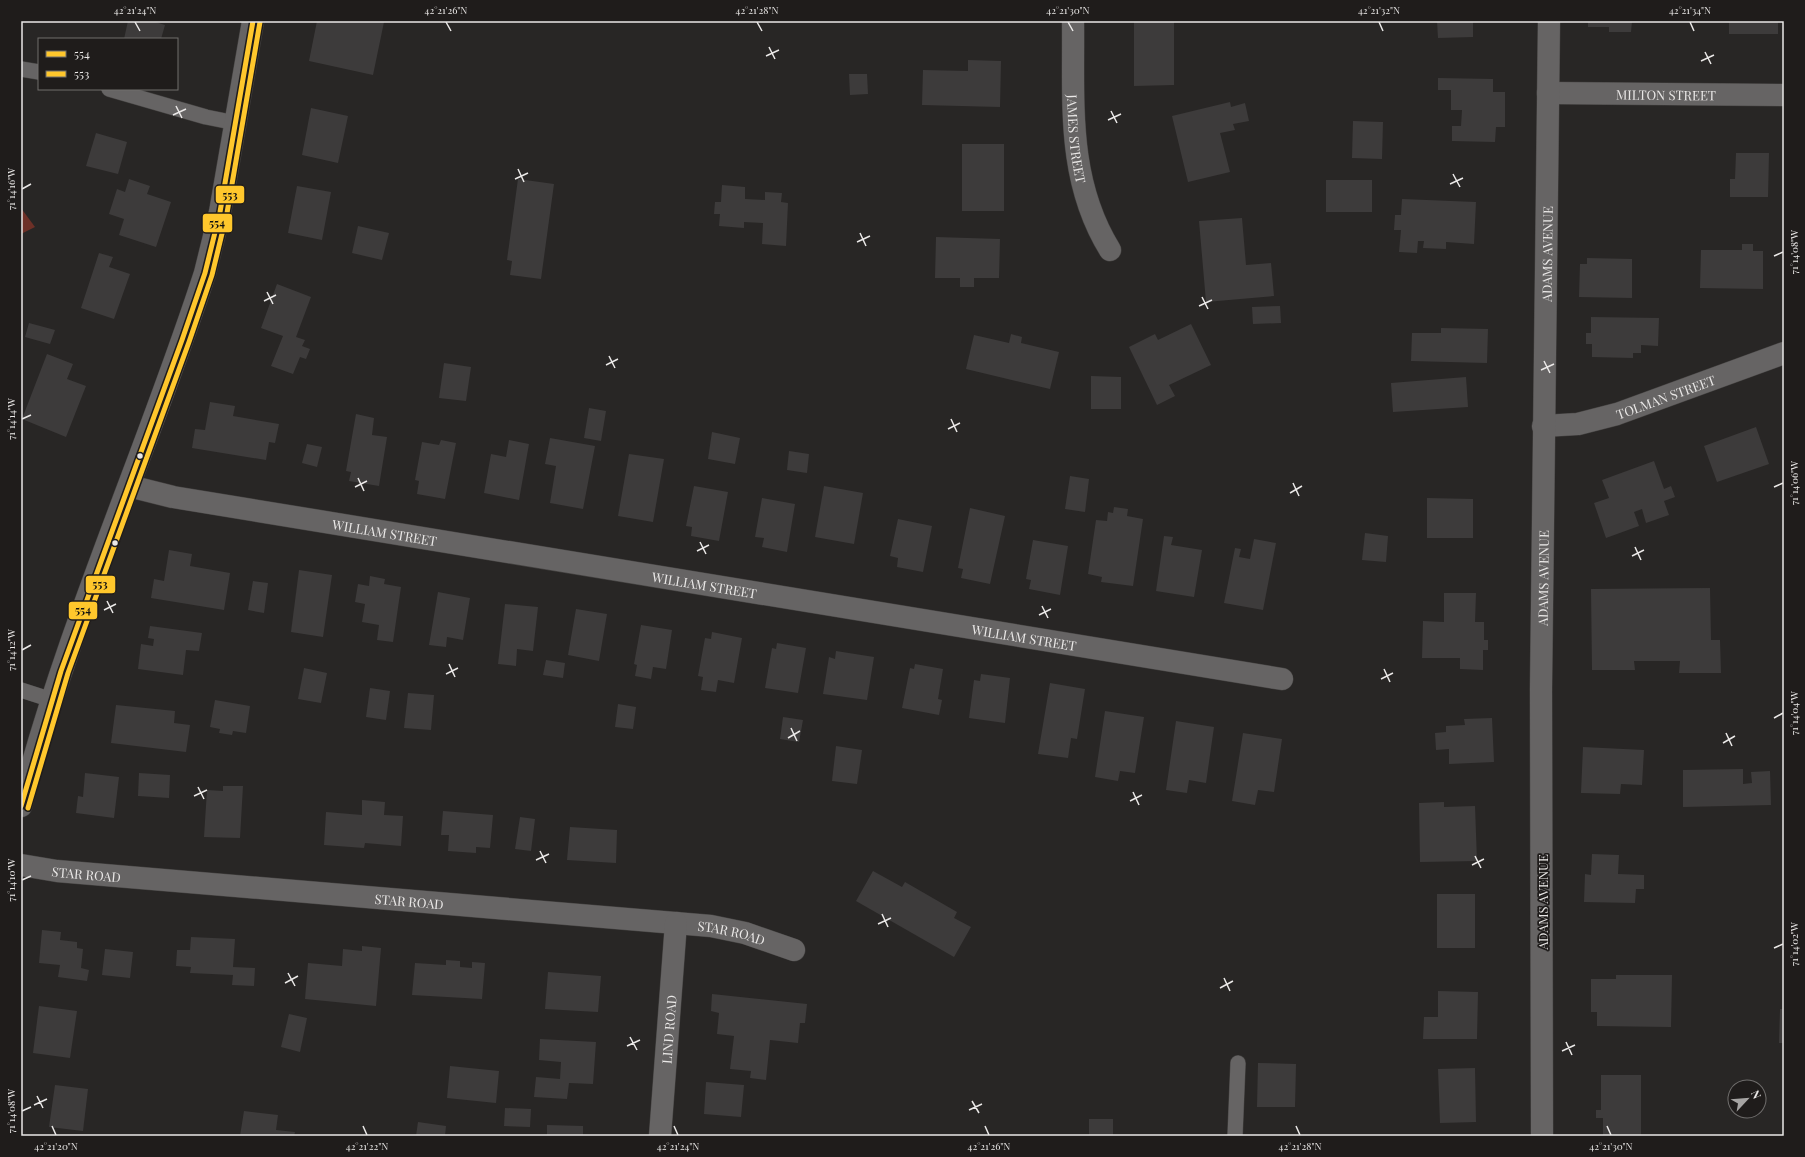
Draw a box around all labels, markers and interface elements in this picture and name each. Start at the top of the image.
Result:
text: 42°21'24"N [114,3,156,17]
text: 42°21'26"N [425,3,467,17]
text: 42°21'28"N [736,3,778,17]
text: 42°21'30"N [1046,3,1090,17]
text: 42°21'32"N [1358,3,1400,17]
text: 42°21'34"N [1669,3,1711,17]
legend [38,38,178,90]
text: 554 [74,45,90,61]
text: 553 [74,65,89,81]
street label: MILTON STREET [1616,85,1716,103]
street label: JAMES STREET [1065,93,1091,185]
text: 71°14'16"W [4,167,18,210]
line badge: 553 [215,185,245,204]
text: 553 [222,187,238,202]
street label: ADAMS AVENUE [1537,206,1555,303]
line badge: 554 [202,213,233,233]
text: 554 [209,215,225,230]
text: 71°14'08"W [1787,229,1801,274]
street label: TOLMAN STREET [1614,370,1718,422]
text: 71°14'14"W [4,397,18,440]
unlabelled marker [135,451,145,461]
text: 71°14'06"W [1787,460,1801,505]
street label: WILLIAM STREET [330,515,438,549]
street label: ADAMS AVENUE [1533,530,1551,627]
unlabelled marker [110,538,120,548]
street label: WILLIAM STREET [650,567,758,601]
line badge: 553 [85,575,116,594]
text: 553 [92,576,108,591]
line badge: 554 [68,601,98,620]
text: 554 [75,602,91,617]
street label: WILLIAM STREET [970,620,1078,654]
text: 71°14'12"W [4,628,18,671]
text: 71°14'04"W [1787,690,1801,735]
street label: ADAMS AVENUE [1534,854,1551,951]
text: 71°14'10"W [4,858,18,901]
street label: STAR ROAD [51,862,122,885]
street label: STAR ROAD [374,889,444,912]
street label: STAR ROAD [697,916,768,948]
text: 71°14'02"W [1787,921,1801,966]
street label: LIND ROAD [657,994,679,1064]
north arrow [1727,1079,1767,1119]
text: 71°14'08"W [4,1088,18,1133]
text: N [1748,1088,1765,1101]
text: 42°21'20"N [34,1139,78,1153]
text: 42°21'22"N [346,1139,388,1153]
text: 42°21'24"N [657,1139,699,1153]
text: 42°21'26"N [968,1139,1010,1153]
text: 42°21'28"N [1279,1139,1321,1153]
text: 42°21'30"N [1589,1139,1633,1153]

